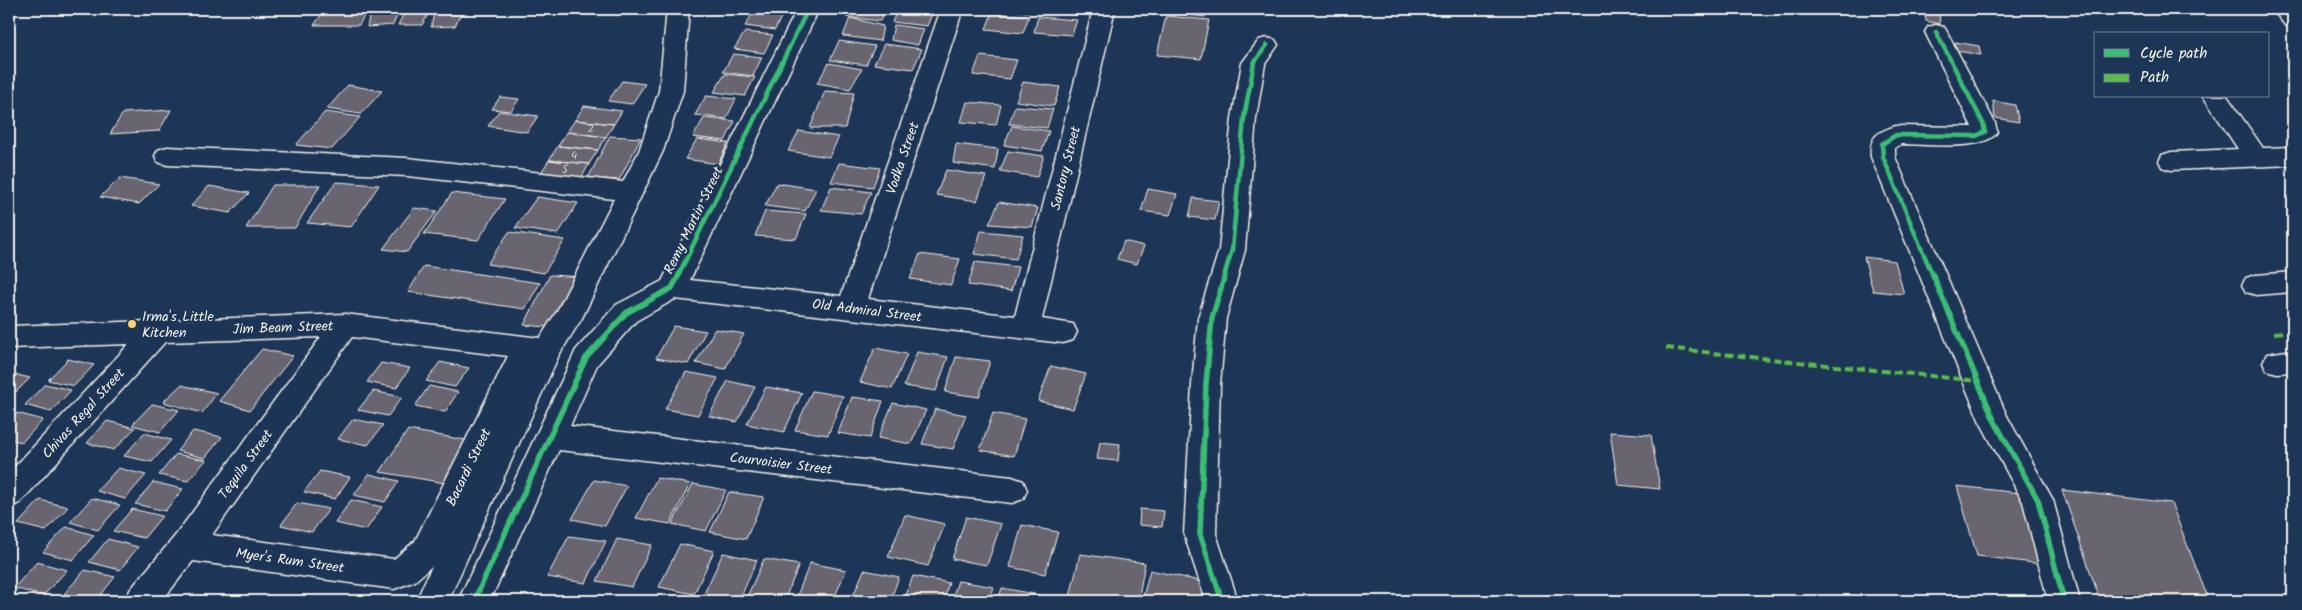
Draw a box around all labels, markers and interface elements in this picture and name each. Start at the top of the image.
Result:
legend [2094,32,2270,98]
text: Cycle path [2140,42,2207,66]
text: Path [2140,66,2169,90]
street label: Vodka Street [880,119,926,197]
house number: 2 [588,120,594,138]
street label: Santory Street [1045,124,1087,212]
house number: 4 [571,147,577,165]
house number: 5 [562,161,569,179]
street label: Remy Martin Street [658,162,730,278]
street label: Old Admiral Street [811,293,924,329]
place label: Irma's Little Kitchen [142,306,215,344]
street label: Jim Beam Street [232,315,334,341]
marker: Irma's Little Kitchen [126,318,138,330]
street label: Chivas Regal Street [37,363,131,464]
street label: Bacardi Street [441,424,498,510]
street label: Tequila Street [213,425,279,504]
street label: Courvoisier Street [728,447,834,481]
street label: Myer's Rum Street [234,542,346,580]

